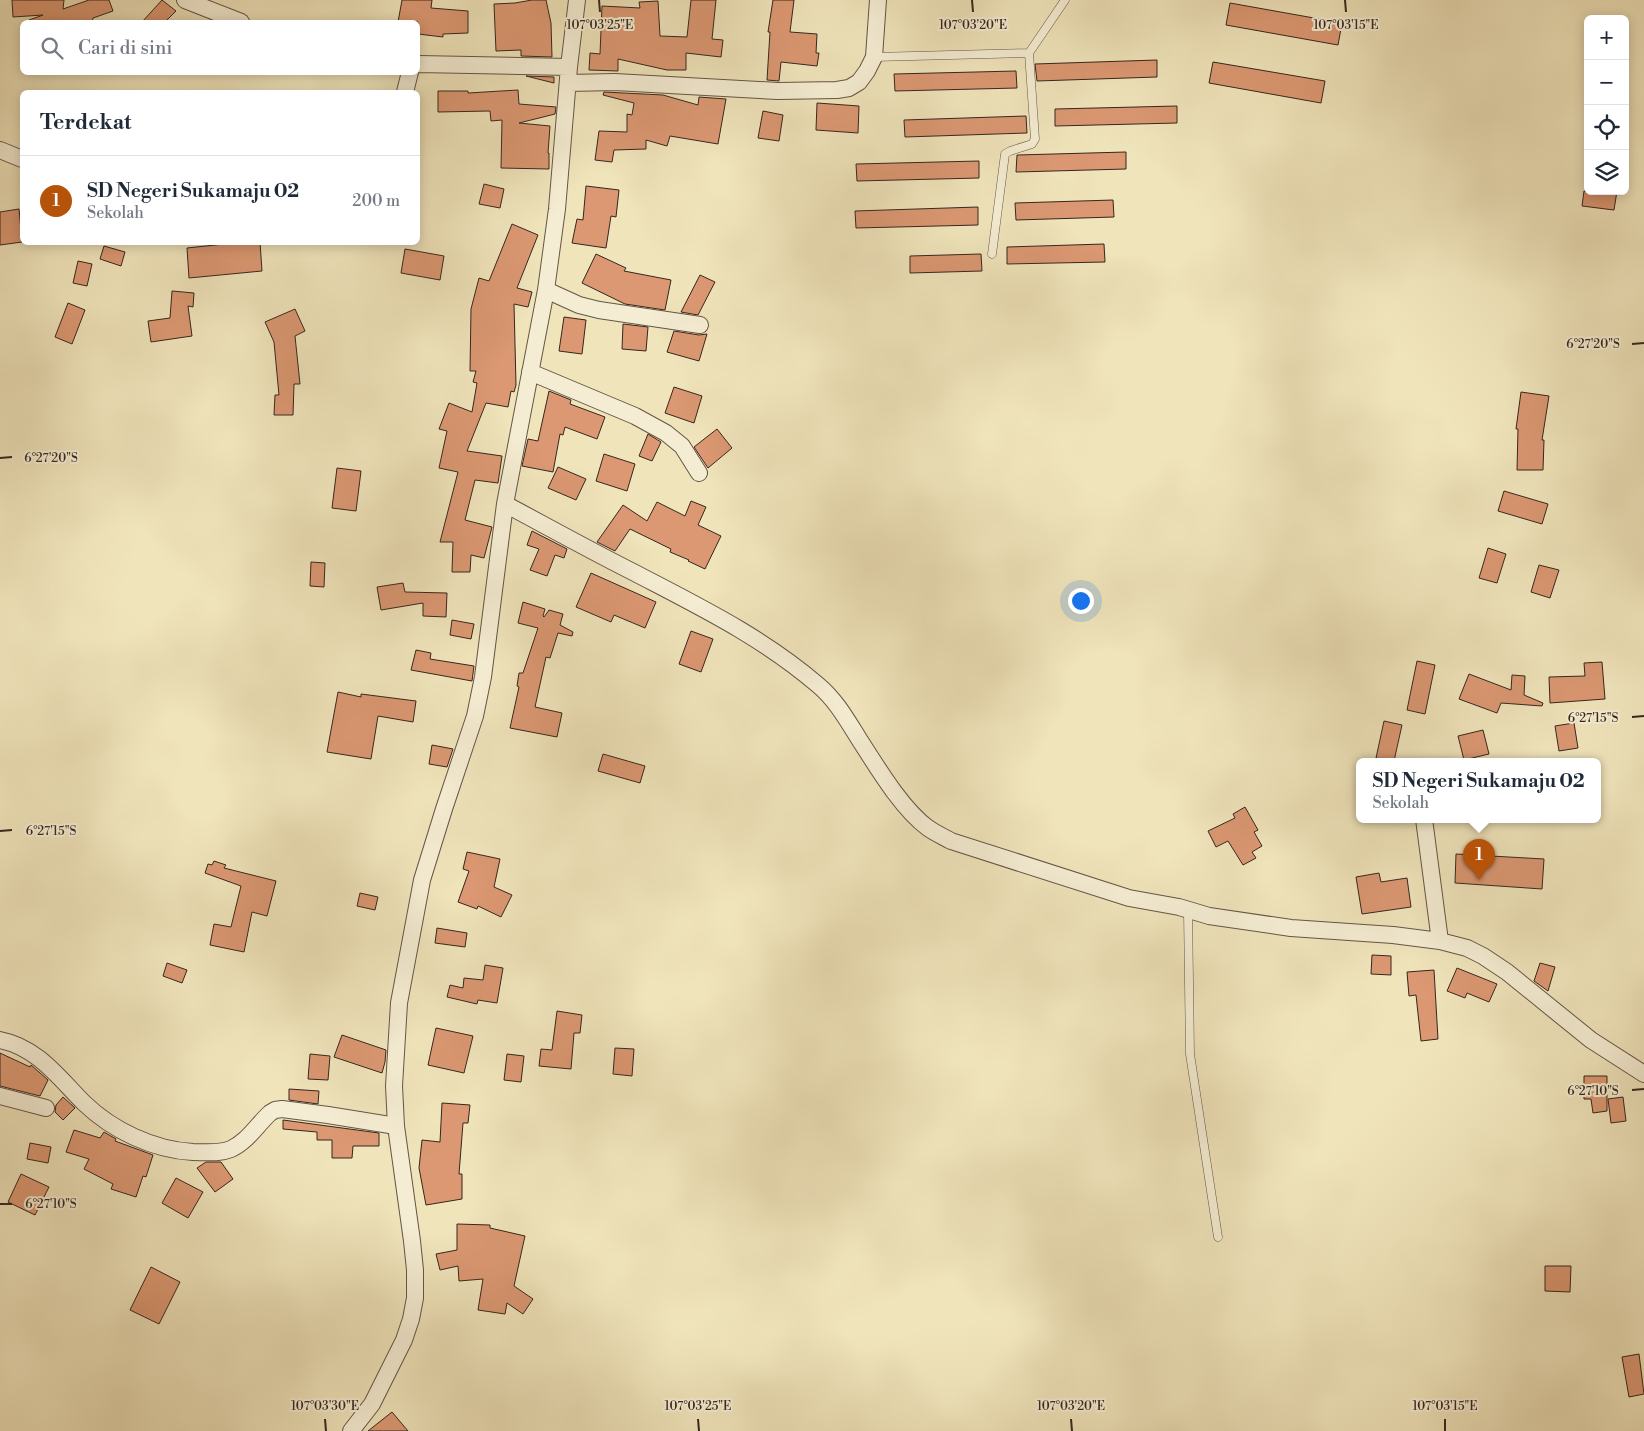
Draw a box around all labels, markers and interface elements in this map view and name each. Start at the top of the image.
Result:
map controls [1584,15,1629,195]
button: + [1584,15,1629,60]
text: 107°03'25"E [567,18,633,33]
text: 107°03'20"E [939,18,1007,33]
text: 107°03'15"E [1313,18,1379,33]
search box [20,20,420,75]
icon: search [38,34,66,62]
text: Cari di sini [78,36,173,60]
button: − [1584,60,1629,105]
button: locate [1584,105,1629,150]
text: Terdekat [40,110,131,136]
button: layers [1584,150,1629,195]
text: SD Negeri Sukamaju 02 [87,179,299,203]
text: 1 [52,191,60,211]
text: 200 m [352,191,400,211]
text: Sekolah [87,203,144,223]
text: 6°27'20"S [1566,337,1620,352]
text: 6°27'20"S [24,451,78,466]
your location [1068,588,1094,614]
text: 6°27'15"S [1568,711,1618,726]
popup [1356,758,1601,823]
text: SD Negeri Sukamaju 02 [1372,769,1585,793]
text: Sekolah [1372,793,1429,813]
text: 6°27'15"S [26,824,76,839]
pin: 1 [1463,839,1495,880]
text: 6°27'10"S [1567,1084,1619,1099]
text: 6°27'10"S [25,1197,77,1212]
text: 107°03'30"E [291,1399,359,1414]
text: 107°03'25"E [665,1399,731,1414]
text: 107°03'20"E [1037,1399,1105,1414]
text: 107°03'15"E [1412,1399,1478,1414]

